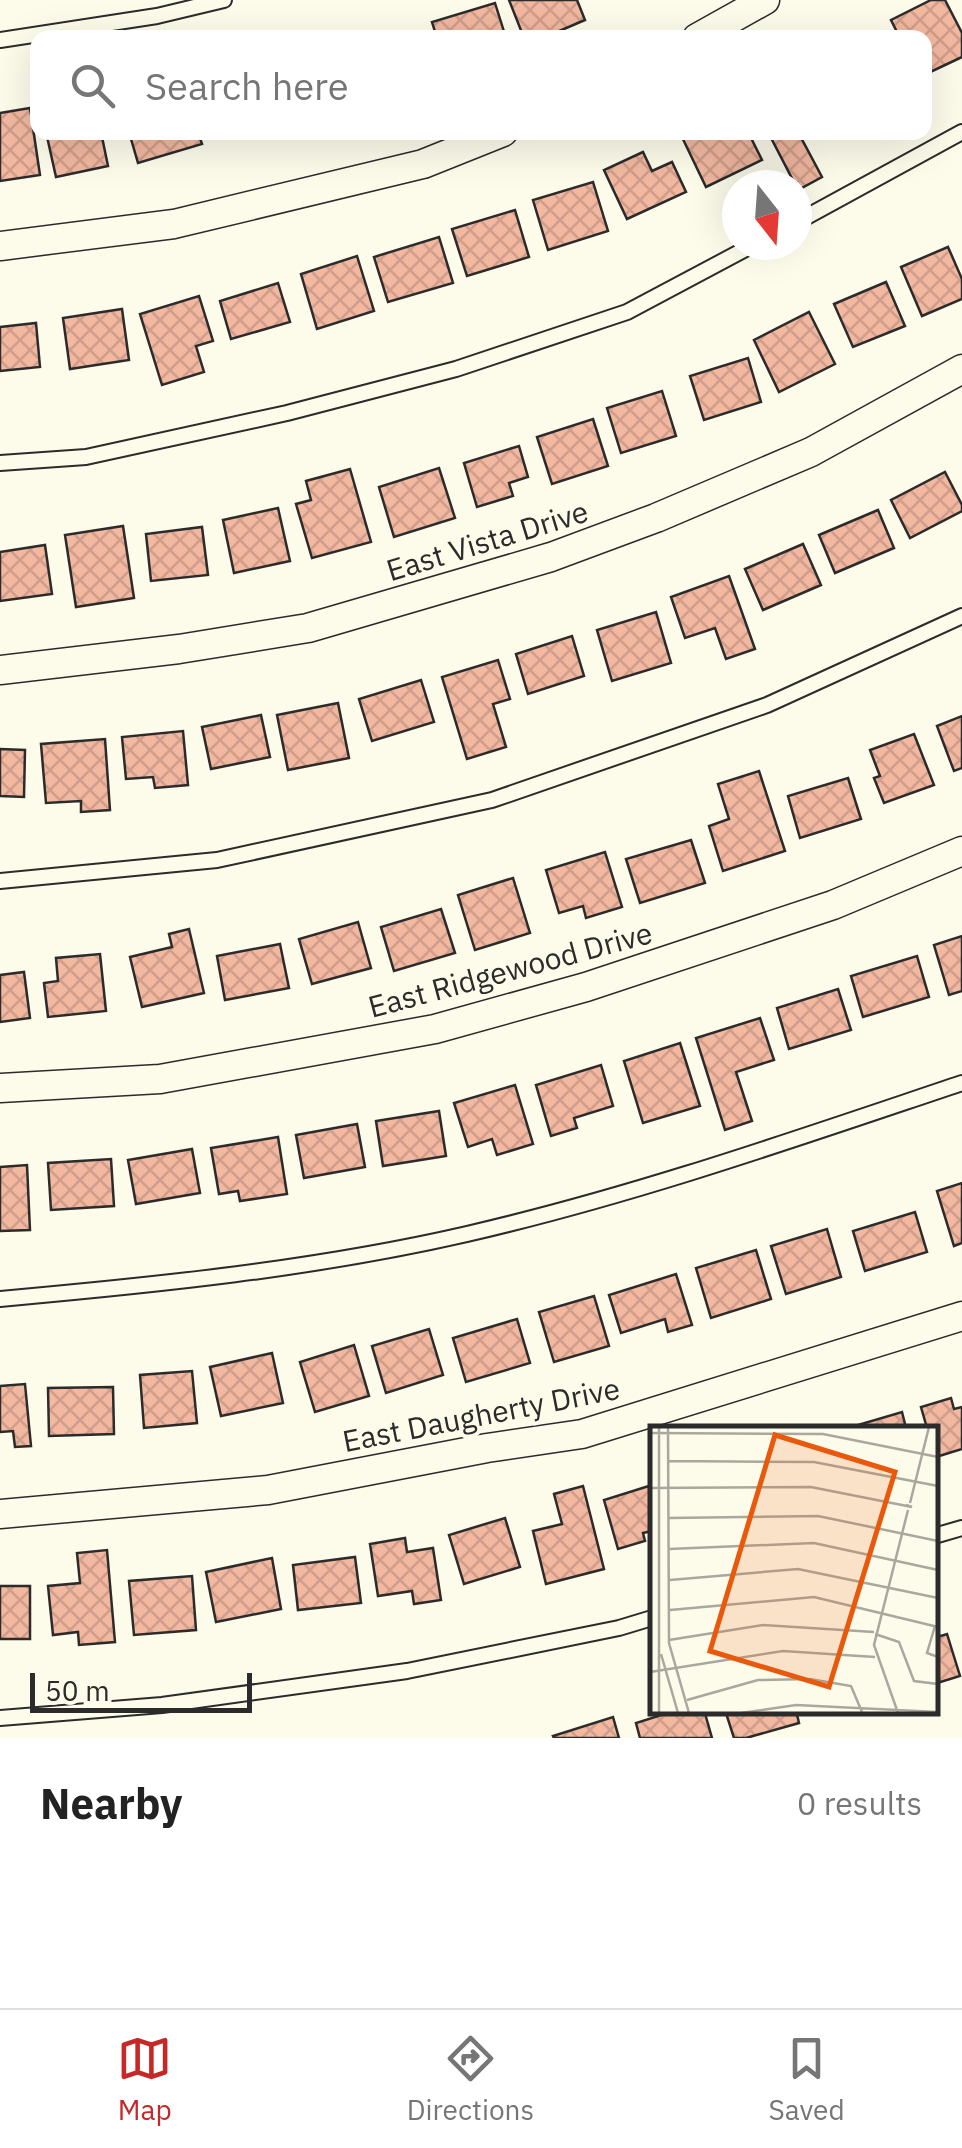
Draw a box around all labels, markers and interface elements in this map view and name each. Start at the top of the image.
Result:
search box [30,30,932,140]
icon: search [65,58,120,113]
text: Search here [145,61,349,110]
north arrow [722,170,812,260]
street label: East Vista Drive [381,491,593,589]
street label: East Ridgewood Drive [364,912,656,1026]
street label: East Daugherty Drive [339,1368,623,1460]
inset map [650,1426,937,1713]
scale bar [30,1668,252,1712]
text: 50 m [45,1672,110,1709]
text: Nearby [40,1776,182,1831]
text: 0 results [797,1782,922,1824]
tab: Map [117,2031,172,2128]
tab: Directions [407,2031,534,2128]
tab: Saved [769,2031,845,2128]

